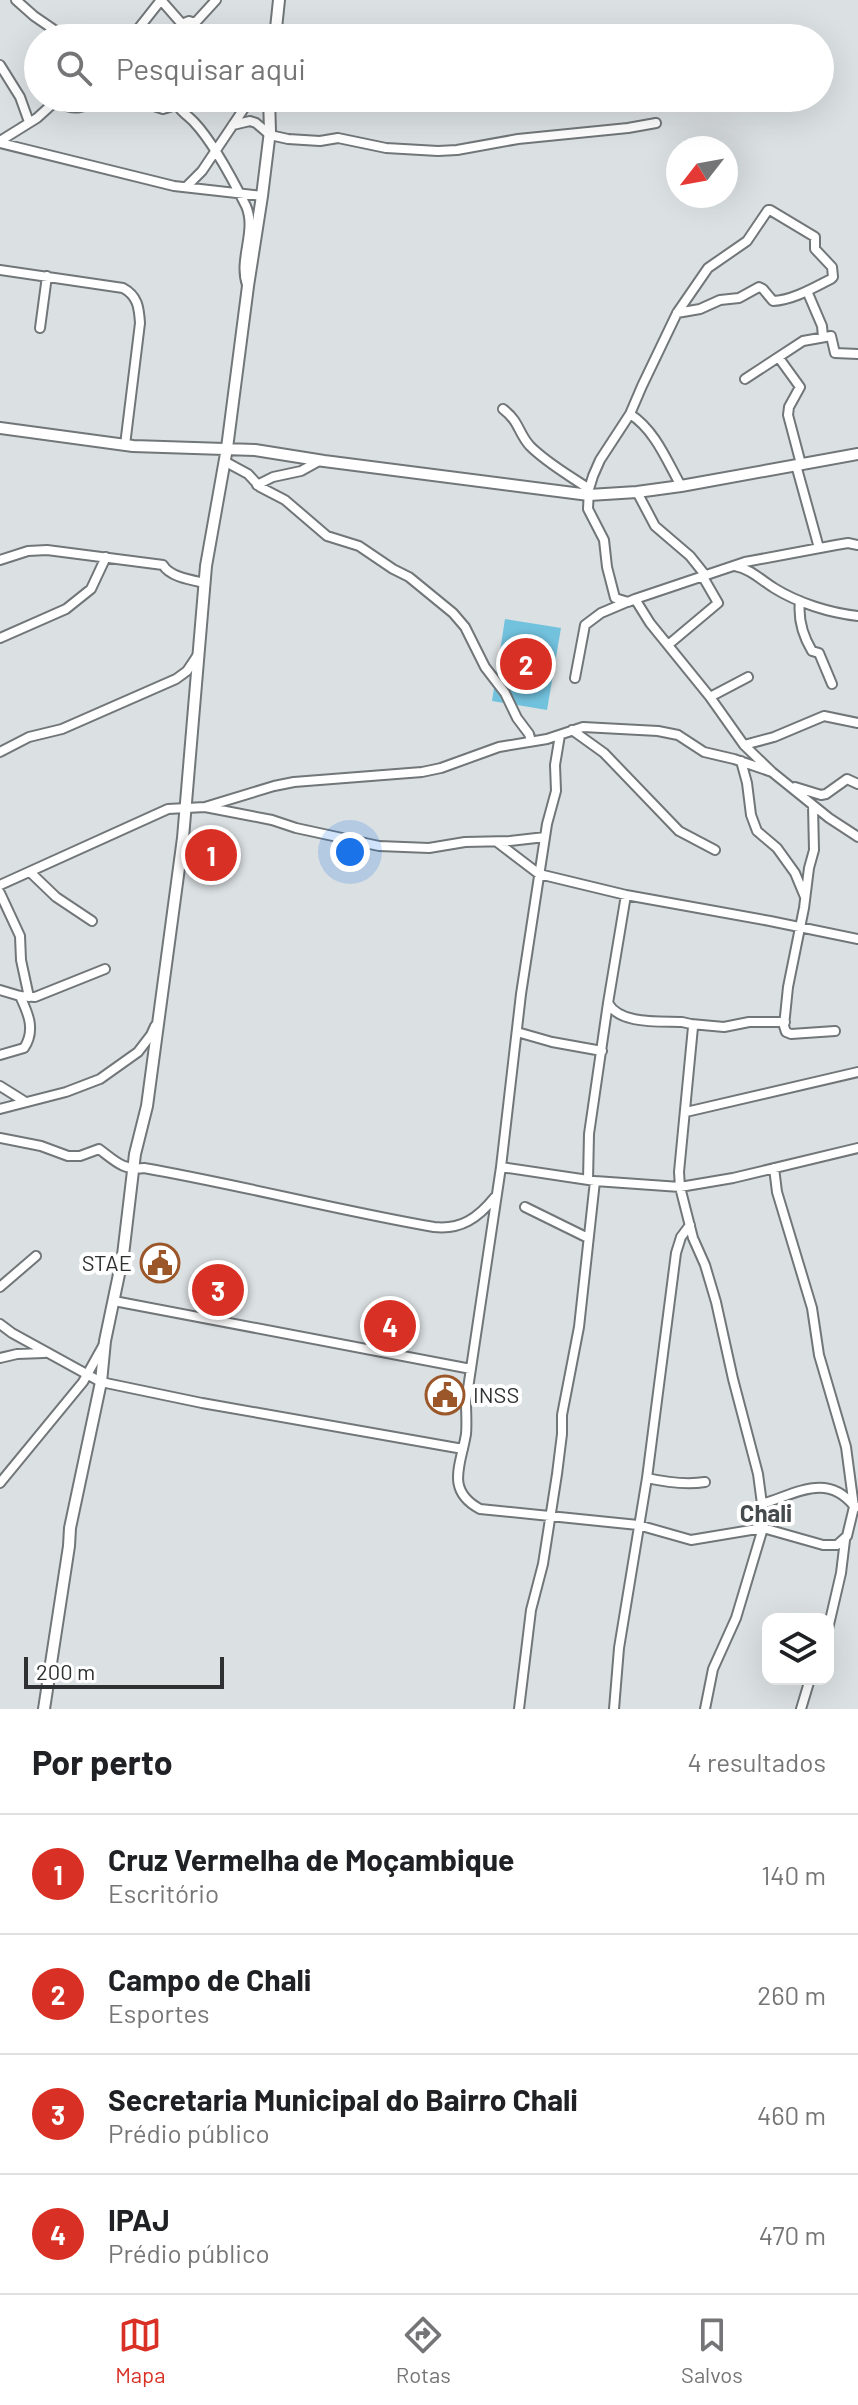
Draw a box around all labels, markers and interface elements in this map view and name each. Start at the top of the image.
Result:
search box [24,24,834,112]
icon: search [52,46,96,90]
text: Pesquisar aqui [116,50,306,86]
north arrow [666,136,738,208]
pin: 2 [500,634,552,694]
pin: 1 [185,825,237,885]
your location [330,832,370,872]
public building icon: STAE [139,1242,181,1284]
place label: STAE [82,1249,132,1275]
pin: 3 [192,1260,244,1320]
pin: 4 [364,1296,416,1356]
public building icon: INSS [424,1374,466,1416]
place label: INSS [473,1381,519,1407]
district label: Chali [740,1498,792,1527]
map controls [762,1613,834,1685]
button: layers [762,1613,834,1685]
scale bar [24,1653,224,1689]
text: 200 m [36,1658,95,1684]
text: Por perto [32,1741,173,1782]
text: 4 resultados [687,1746,826,1777]
text: Cruz Vermelha de Moçambique [108,1841,514,1877]
text: 1 [53,1859,63,1890]
text: 140 m [761,1859,826,1890]
text: Escritório [108,1877,219,1908]
text: Campo de Chali [108,1961,312,1997]
text: 2 [51,1979,65,2010]
text: 260 m [757,1979,826,2010]
text: Esportes [108,1997,210,2028]
text: Secretaria Municipal do Bairro Chali [108,2081,578,2117]
text: 3 [51,2099,65,2130]
text: 460 m [757,2099,826,2130]
text: Prédio público [108,2117,270,2148]
text: IPAJ [108,2201,170,2237]
text: 4 [50,2219,66,2250]
text: 470 m [759,2219,826,2250]
text: Prédio público [108,2237,270,2268]
tab: Mapa [115,2313,165,2387]
tab: Rotas [396,2313,451,2387]
tab: Salvos [681,2313,743,2387]

